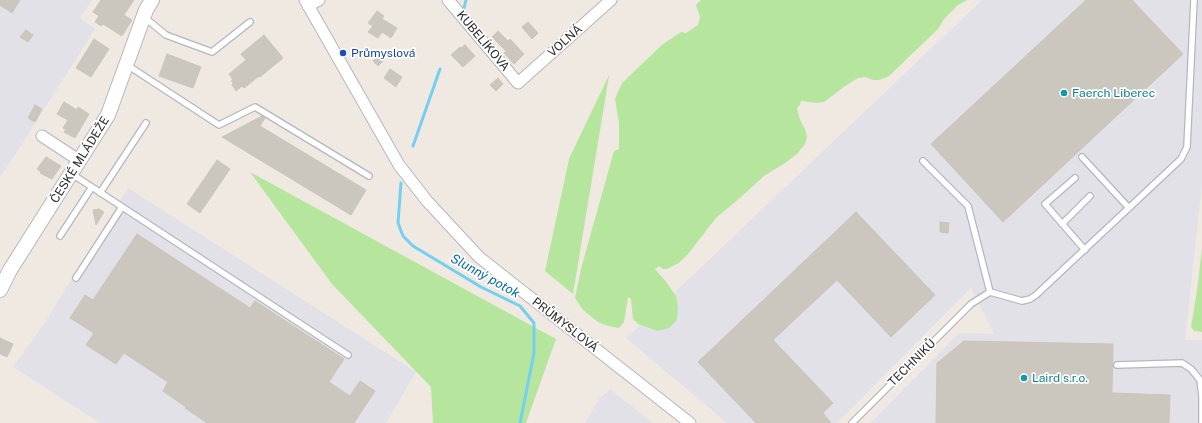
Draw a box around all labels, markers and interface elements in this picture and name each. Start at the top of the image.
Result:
street label: KUBELÍKOVA [454,8,512,74]
street label: VOLNÁ [545,22,585,60]
place label: Průmyslová [351,46,415,60]
marker: Průmyslová [338,48,348,58]
place label: Faerch Liberec [1072,86,1155,100]
marker: Faerch Liberec [1059,88,1069,98]
street label: ČESKÉ MLÁDEŽE [48,114,112,206]
water label: Slunný potok [448,251,522,301]
street label: PRŮMYSLOVÁ [529,295,601,355]
street label: TECHNIKŮ [885,336,939,390]
place label: Laird s.r.o. [1032,371,1088,385]
marker: Laird s.r.o. [1019,373,1029,383]

